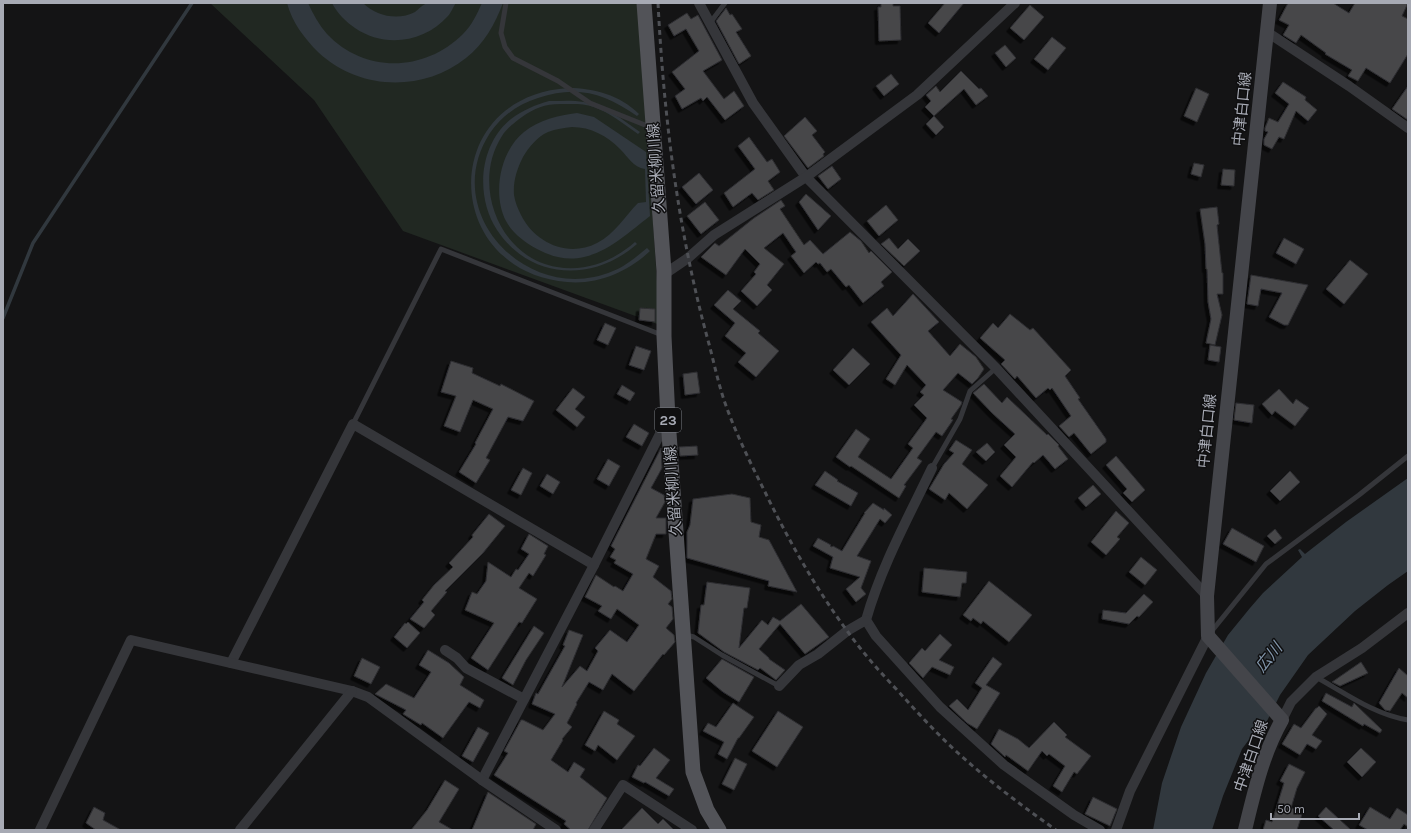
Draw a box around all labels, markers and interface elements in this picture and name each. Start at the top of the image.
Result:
street label: 中津白口線 [1229,71,1255,147]
street label: 久留米柳川線 [644,122,668,214]
street label: 中津白口線 [1194,393,1220,469]
road number: 23 [655,408,681,432]
street label: 久留米柳川線 [661,445,685,537]
water label: 広川 [1251,637,1287,676]
street label: 中津白口線 [1230,718,1272,794]
scale bar [1271,795,1359,821]
text: 50 m [1277,802,1305,816]

